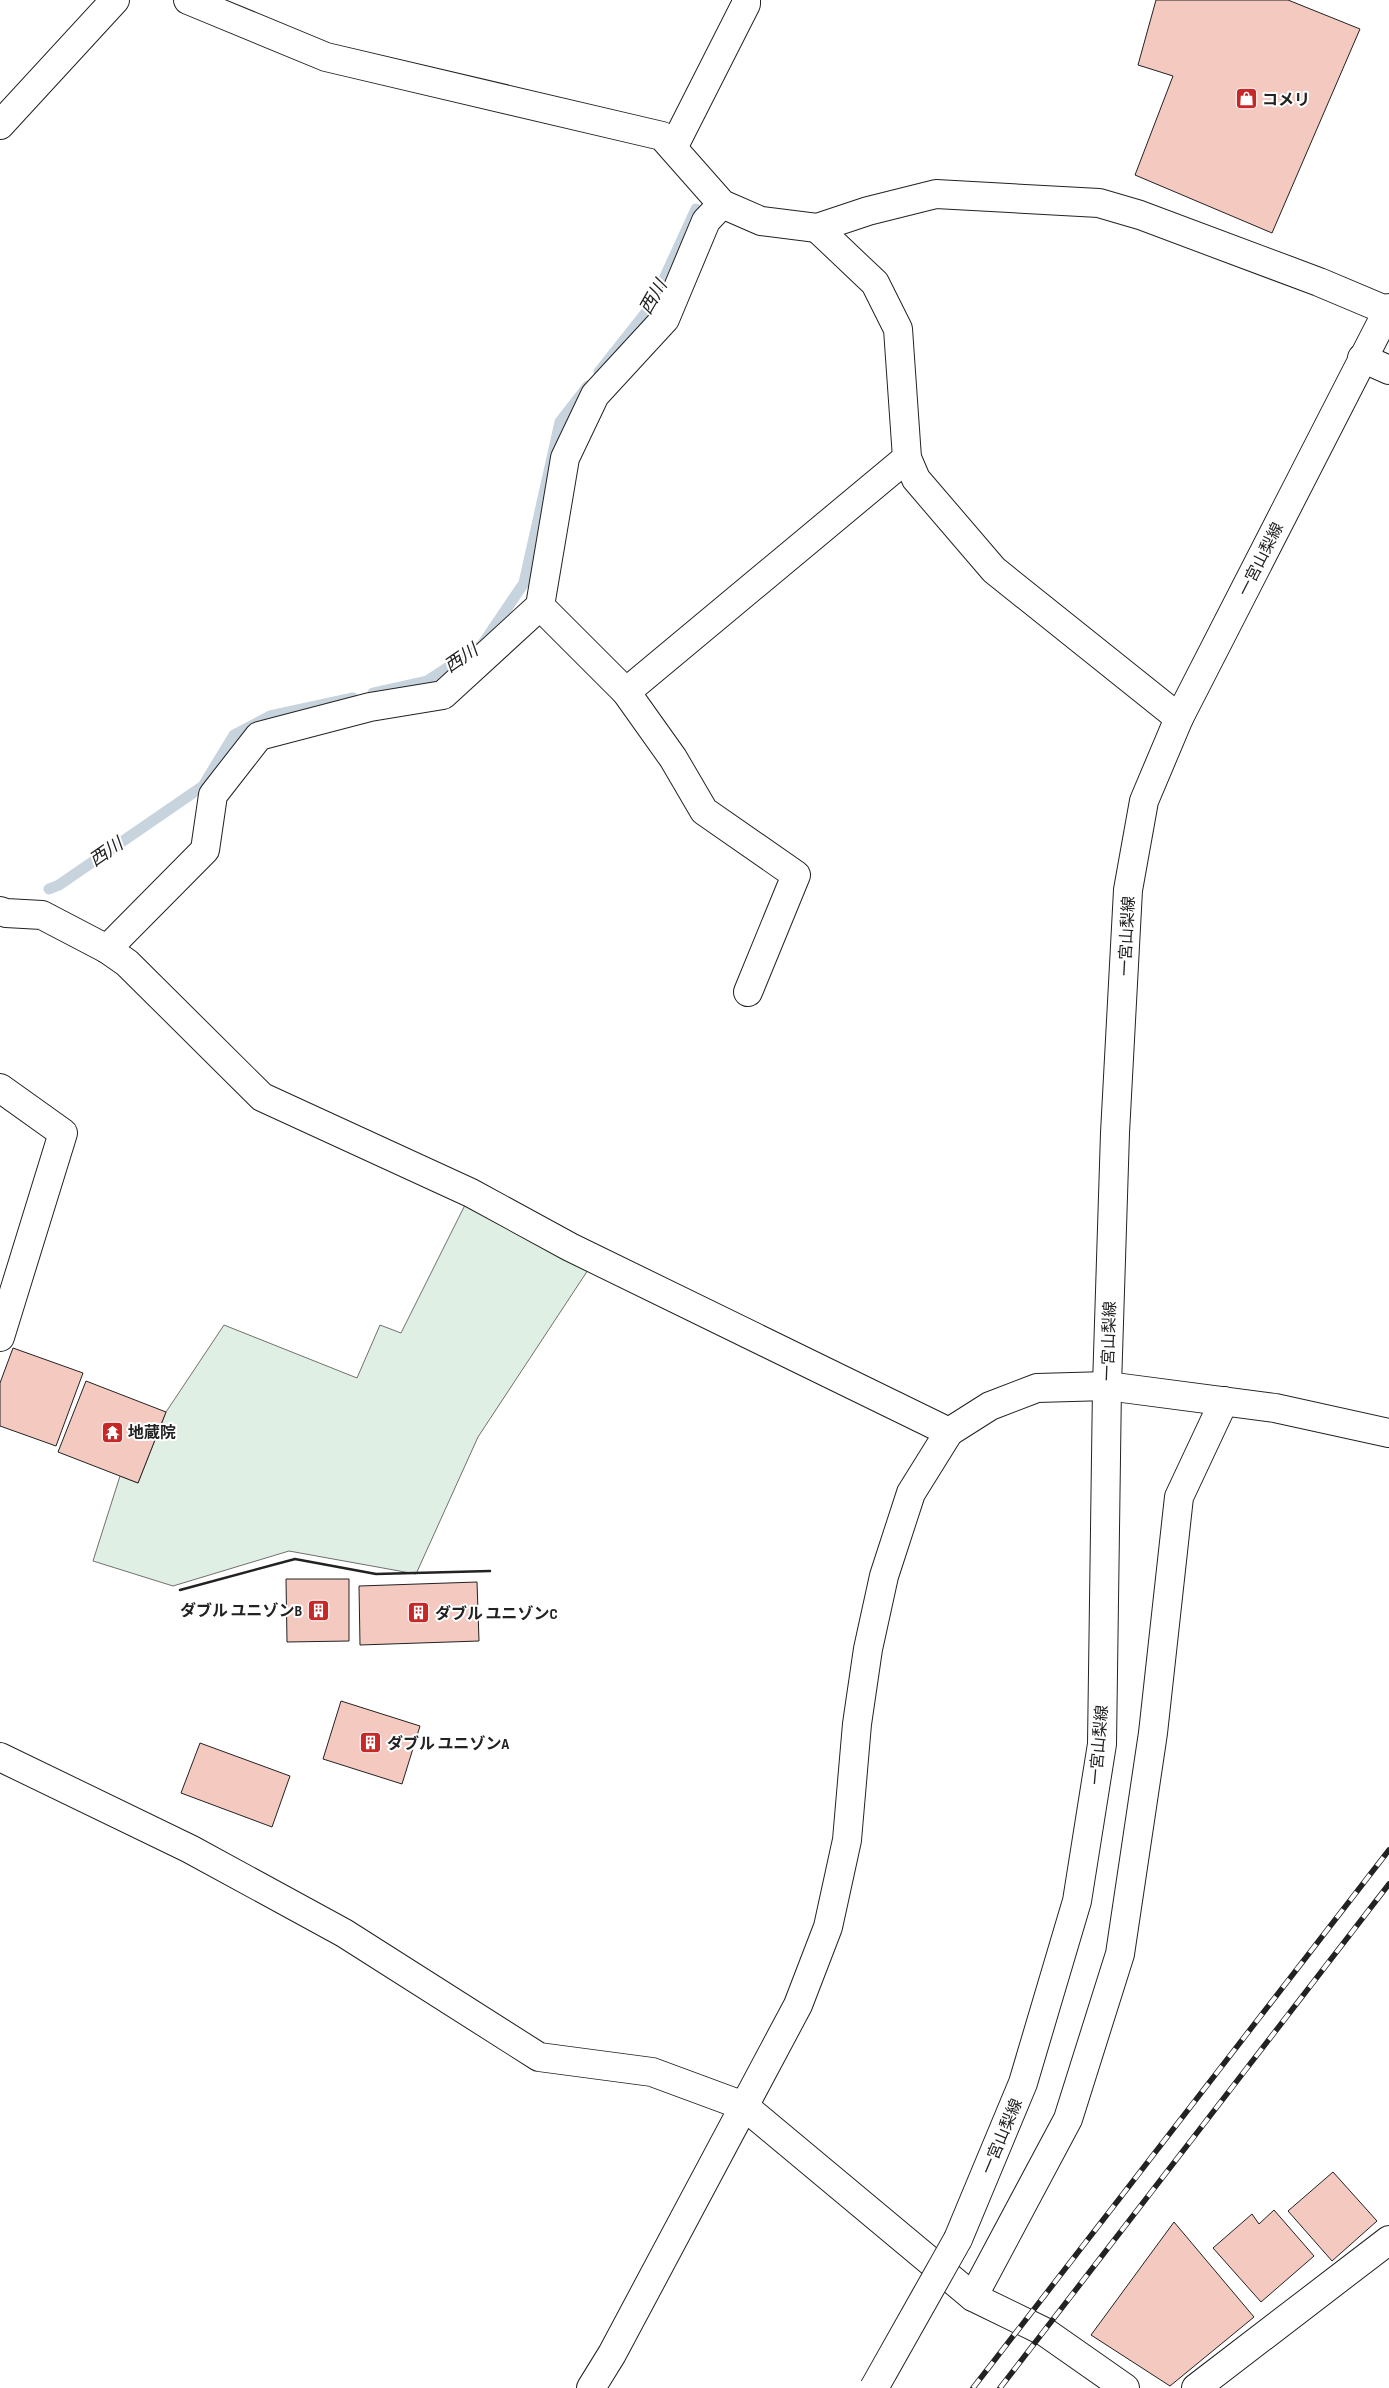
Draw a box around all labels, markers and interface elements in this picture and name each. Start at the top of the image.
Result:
shop icon: コメリ [1234,87,1258,111]
place label: コメリ [1262,91,1310,110]
water label: 西川 [635,275,673,318]
street label: 一宮山梨線 [1235,520,1288,600]
water label: 西川 [440,639,484,677]
water label: 西川 [85,833,129,871]
street label: 一宮山梨線 [1116,896,1139,977]
street label: 一宮山梨線 [1099,1301,1120,1381]
temple icon: 地蔵院 [100,1420,124,1444]
place label: 地蔵院 [128,1424,176,1443]
building icon: ダブル ユニゾンB [306,1598,330,1622]
building icon: ダブル ユニゾンC [407,1601,431,1625]
place label: ダブル ユニゾンB [180,1602,302,1621]
place label: ダブル ユニゾンC [435,1605,558,1624]
street label: 一宮山梨線 [1087,1704,1112,1786]
building icon: ダブル ユニゾンA [359,1731,383,1755]
place label: ダブル ユニゾンA [387,1735,509,1754]
street label: 一宮山梨線 [978,2096,1027,2177]

